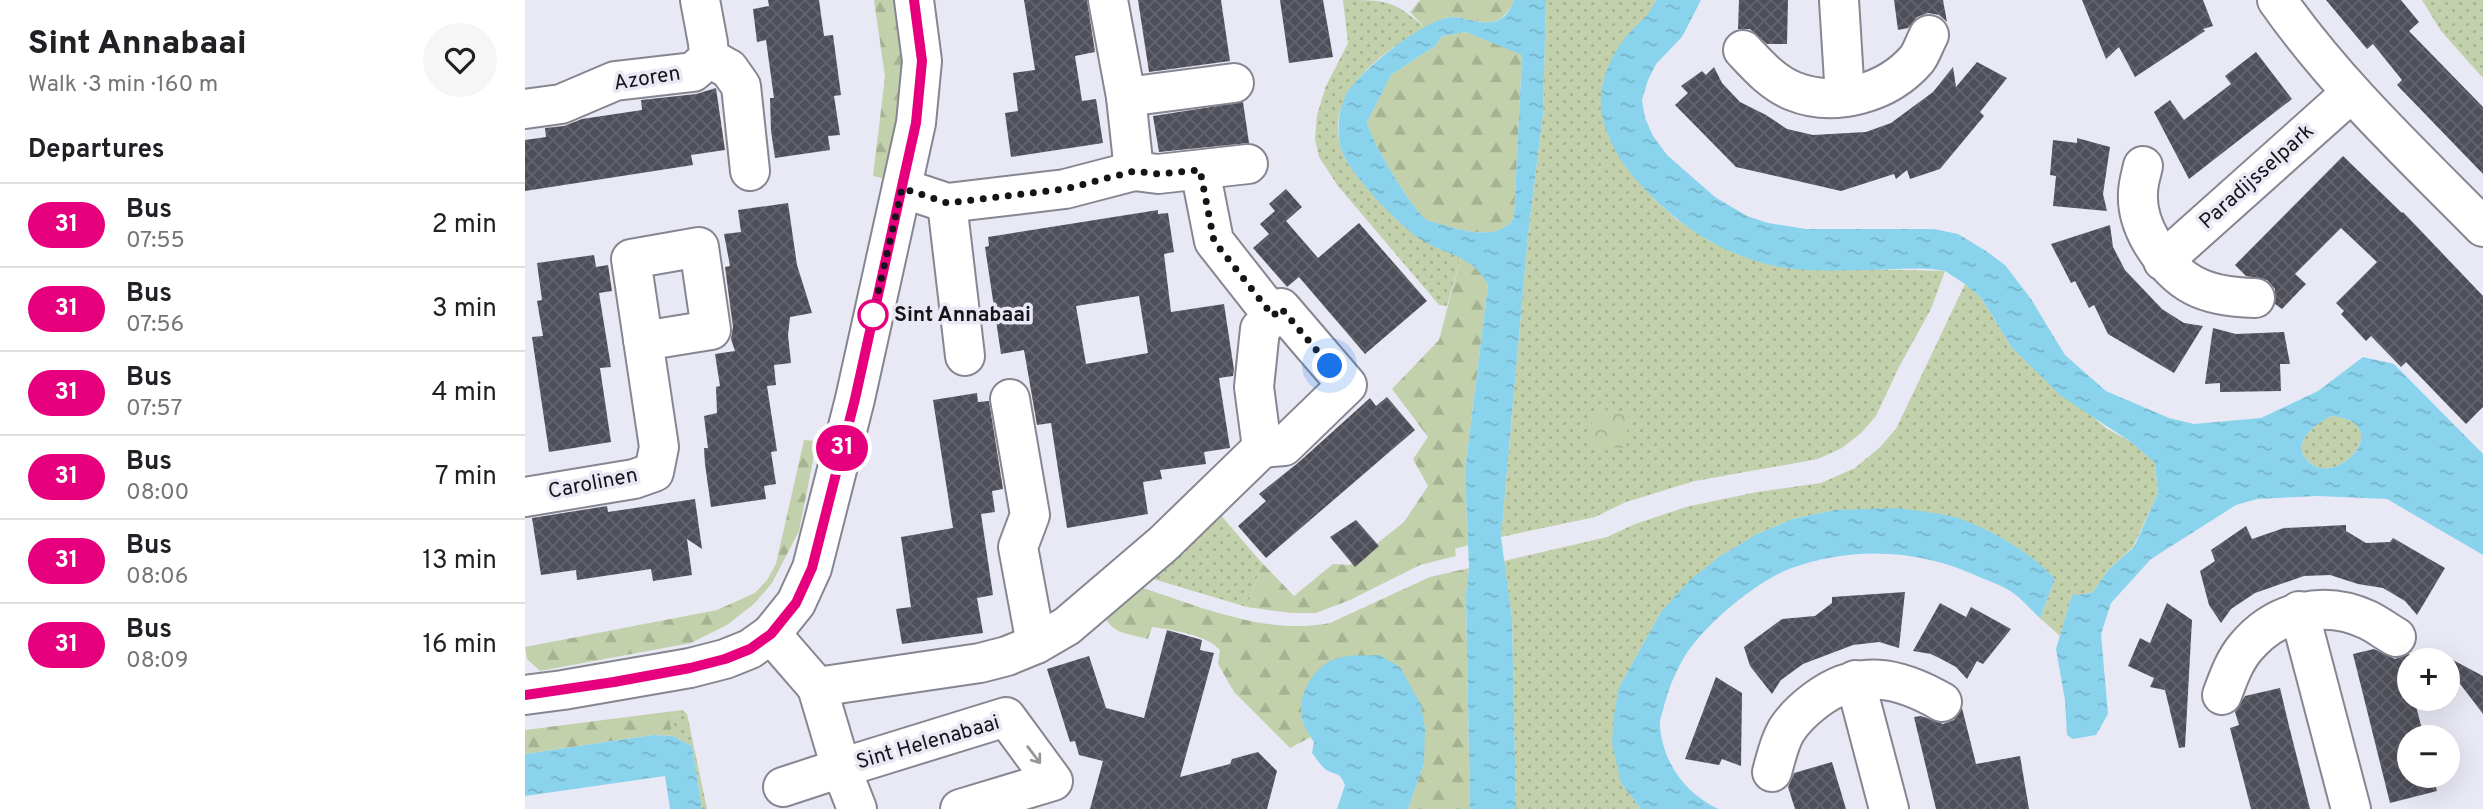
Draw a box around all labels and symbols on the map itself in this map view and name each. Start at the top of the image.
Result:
street label: Azoren [612,60,682,98]
street label: Paradijsselpark [2194,118,2320,236]
marker: Sint Annabaai [858,300,888,330]
place label: Sint Annabaai [894,302,1031,329]
your location [1312,348,1347,383]
line badge: 31 [811,425,873,471]
street label: Carolinen [546,462,640,506]
street label: Sint Helenabaai [853,710,1003,776]
one-way arrow [1027,745,1042,764]

